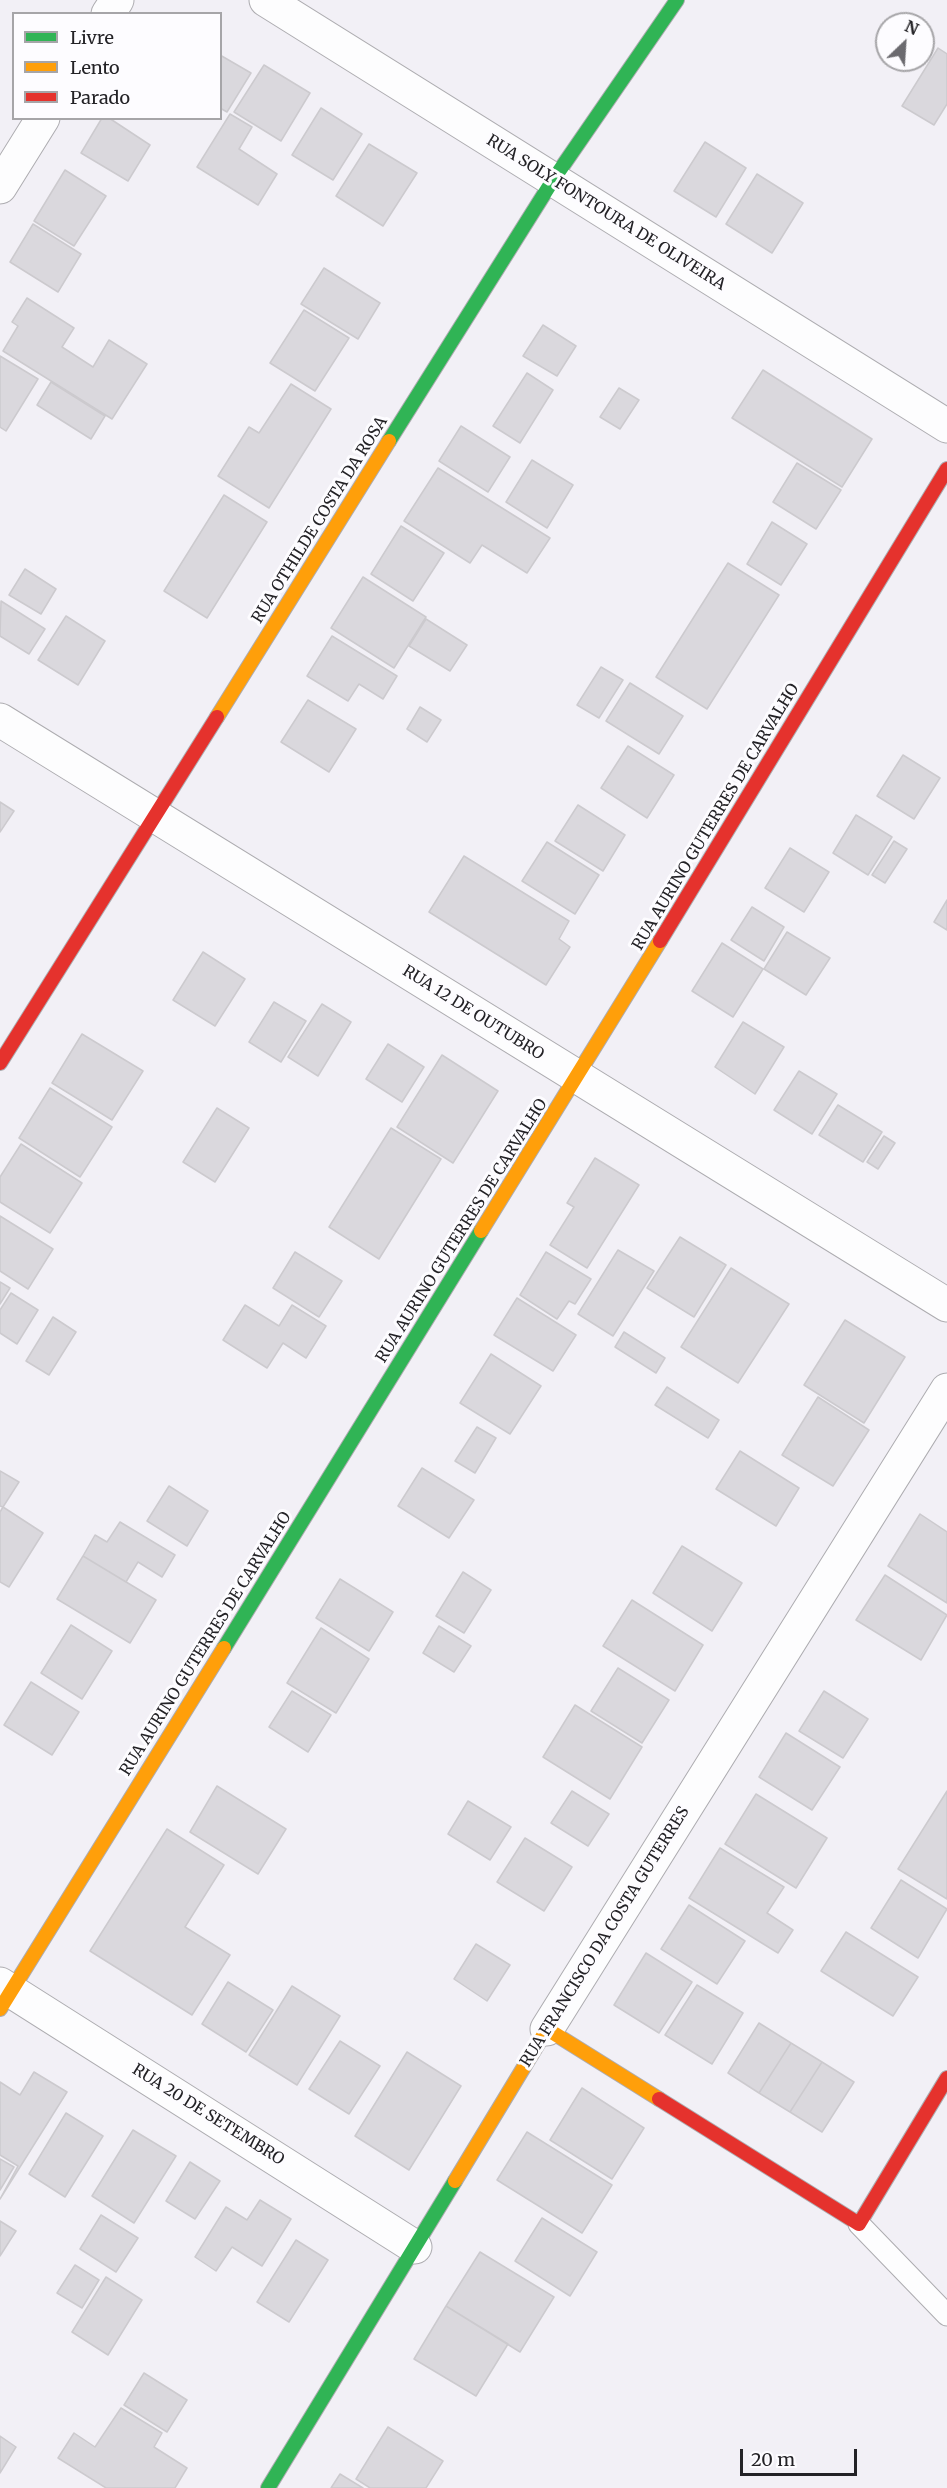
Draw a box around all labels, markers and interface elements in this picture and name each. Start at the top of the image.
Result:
legend [12,12,222,120]
north arrow [875,12,935,72]
text: N [902,16,922,39]
text: Livre [70,26,114,49]
text: Lento [70,56,120,79]
text: Parado [70,86,130,109]
street label: RUA SOLY FONTOURA DE OLIVEIRA [483,131,729,295]
street label: RUA OTHILDE COSTA DA ROSA [248,413,392,627]
street label: RUA AURINO GUTERRES DE CARVALHO [629,680,803,954]
street label: RUA 12 DE OUTUBRO [399,962,547,1064]
street label: RUA AURINO GUTERRES DE CARVALHO [372,1096,552,1366]
street label: RUA AURINO GUTERRES DE CARVALHO [116,1509,296,1779]
street label: RUA FRANCISCO DA COSTA GUTERRES [516,1803,694,2071]
street label: RUA 20 DE SETEMBRO [128,2060,288,2170]
scale bar [743,2437,860,2475]
text: 20 m [751,2448,795,2471]

